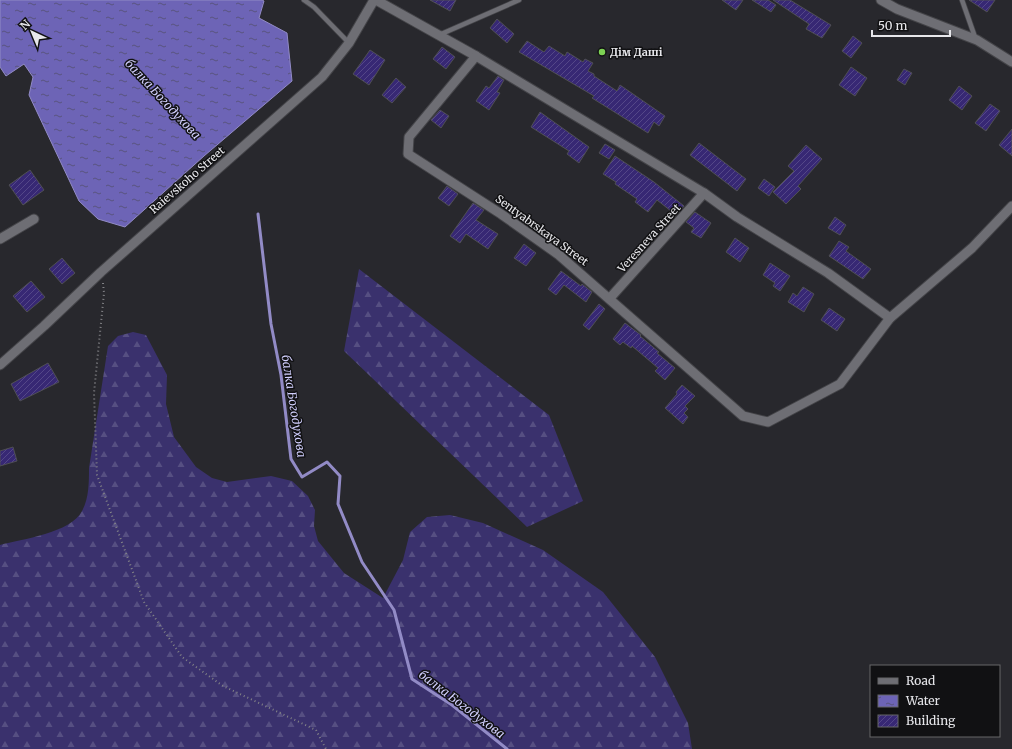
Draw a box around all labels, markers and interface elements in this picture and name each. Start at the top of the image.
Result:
north arrow [12,12,52,52]
scale bar [872,12,950,38]
text: N [17,17,33,33]
text: 50 m [878,18,907,33]
place label: Дім Даші [610,45,663,59]
marker: Дім Даші [597,47,607,57]
water label: балка Богодухова [122,56,204,142]
street label: Raievskoho Street [147,143,228,216]
street label: Sentyabrskaya Street [493,192,592,269]
street label: Veresneva Street [614,200,684,276]
water label: балка Богодухова [278,353,310,459]
legend [870,665,1000,737]
water label: балка Богодухова [416,667,508,741]
text: Road [906,673,935,688]
text: Water [905,693,941,708]
text: Building [906,713,956,728]

